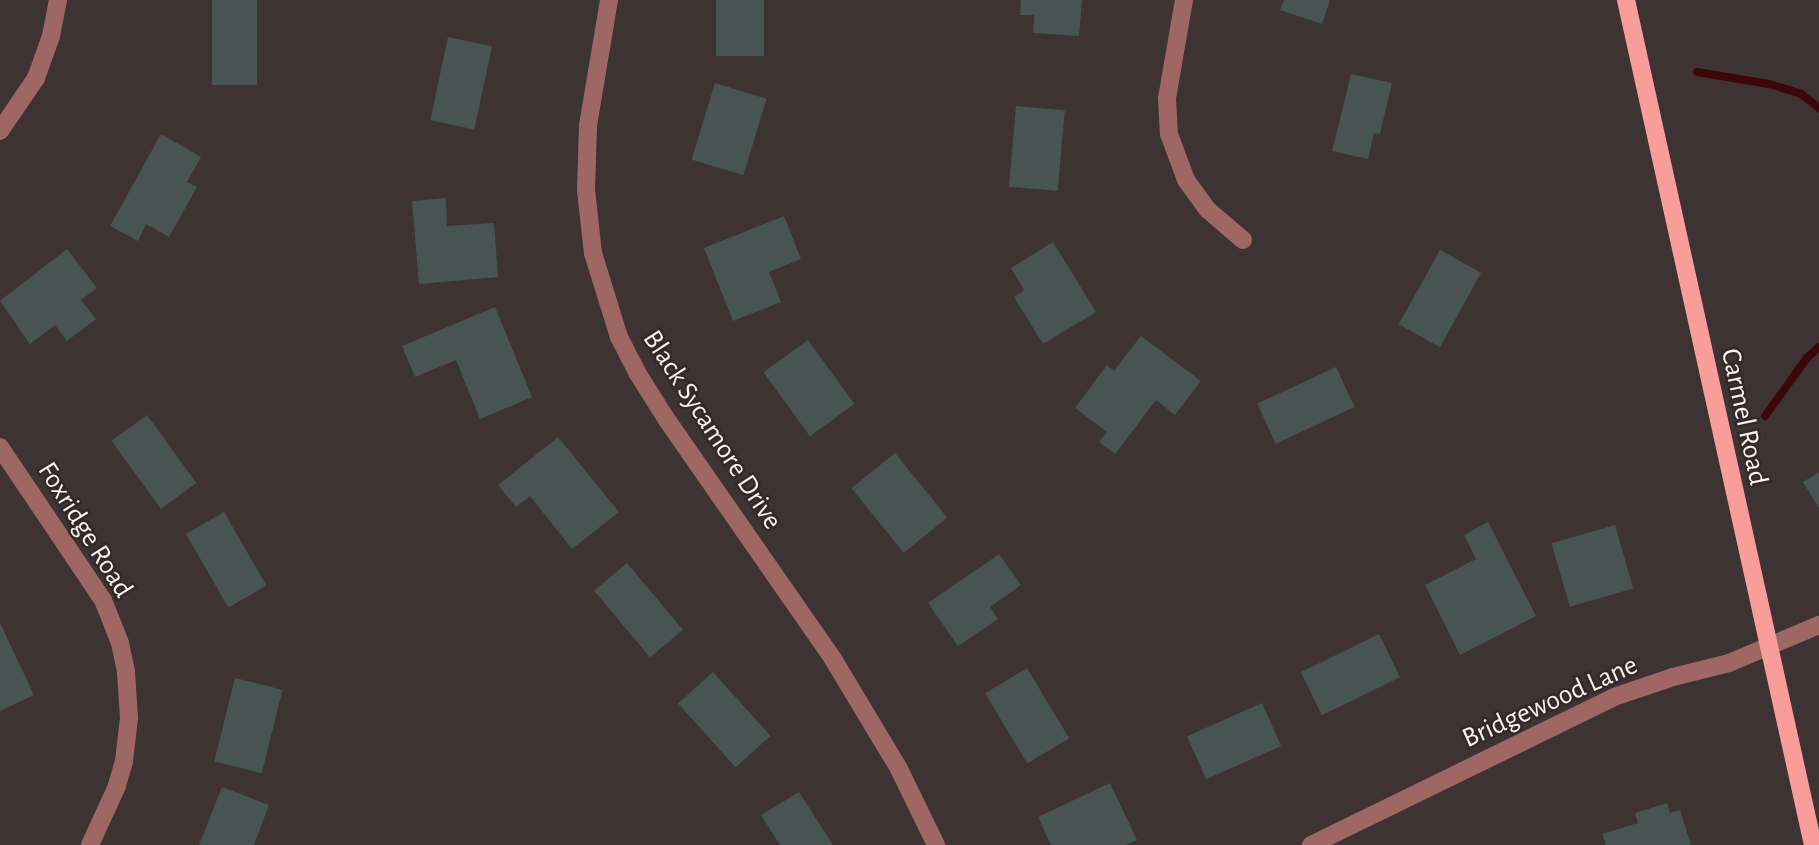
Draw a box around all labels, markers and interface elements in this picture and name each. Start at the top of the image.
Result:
street label: Black Sycamore Drive [635,324,789,536]
street label: Carmel Road [1713,346,1775,488]
street label: Foxridge Road [30,456,140,604]
street label: Bridgewood Lane [1457,648,1643,756]

